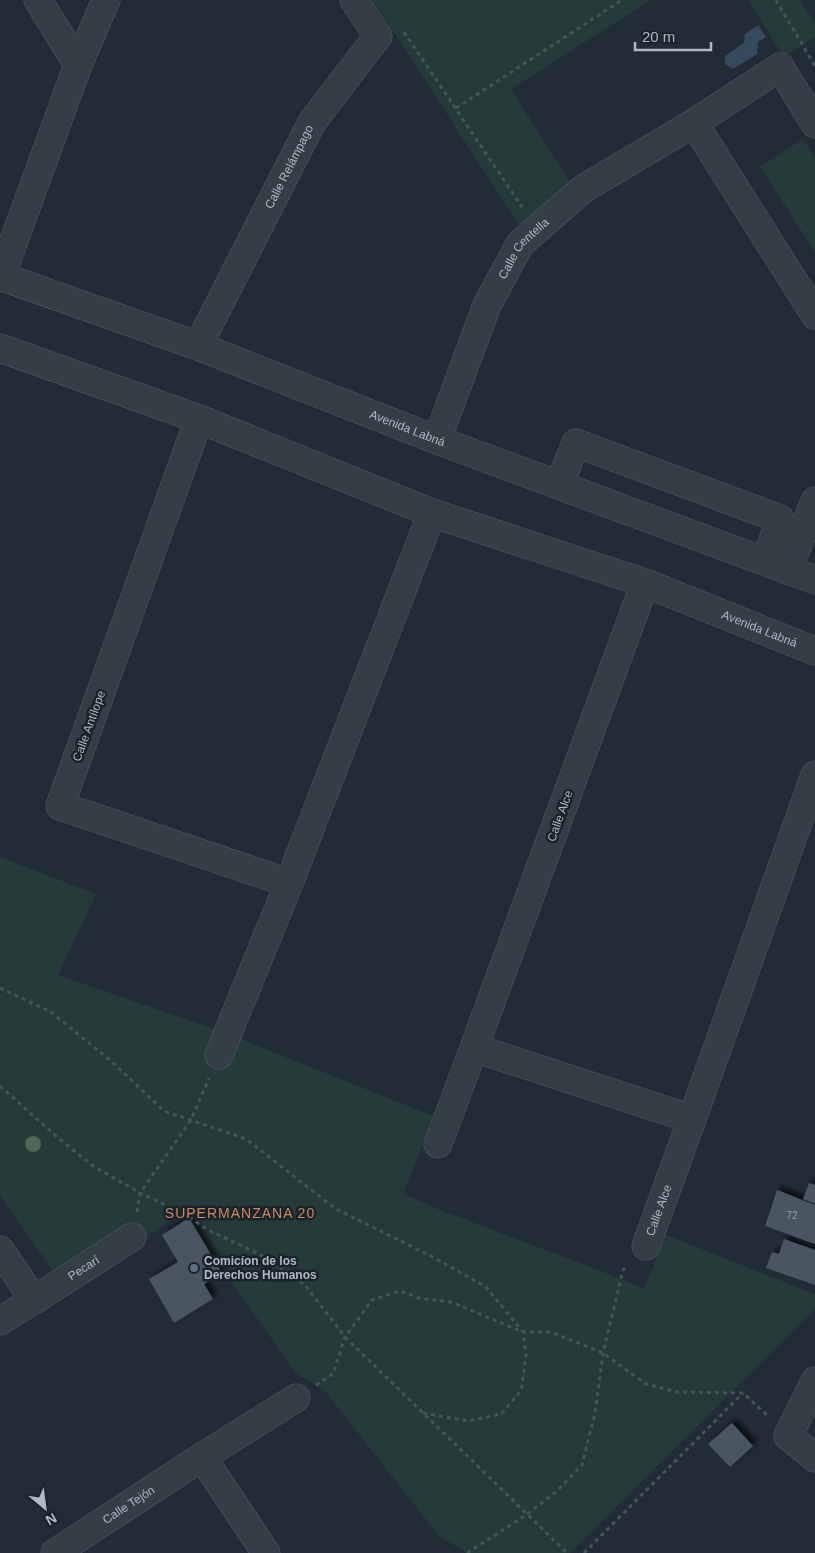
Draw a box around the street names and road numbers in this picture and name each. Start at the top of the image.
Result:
street label: Calle Relámpago [262,122,316,211]
street label: Calle Centella [495,215,552,281]
street label: Avenida Labná [368,407,447,450]
street label: Avenida Labná [720,607,799,650]
street label: Calle Antílope [70,689,108,763]
street label: Calle Alce [544,788,576,843]
street label: Calle Alce [643,1182,675,1238]
street label: Pecarí [65,1252,103,1283]
street label: Calle Tejón [100,1483,157,1527]

